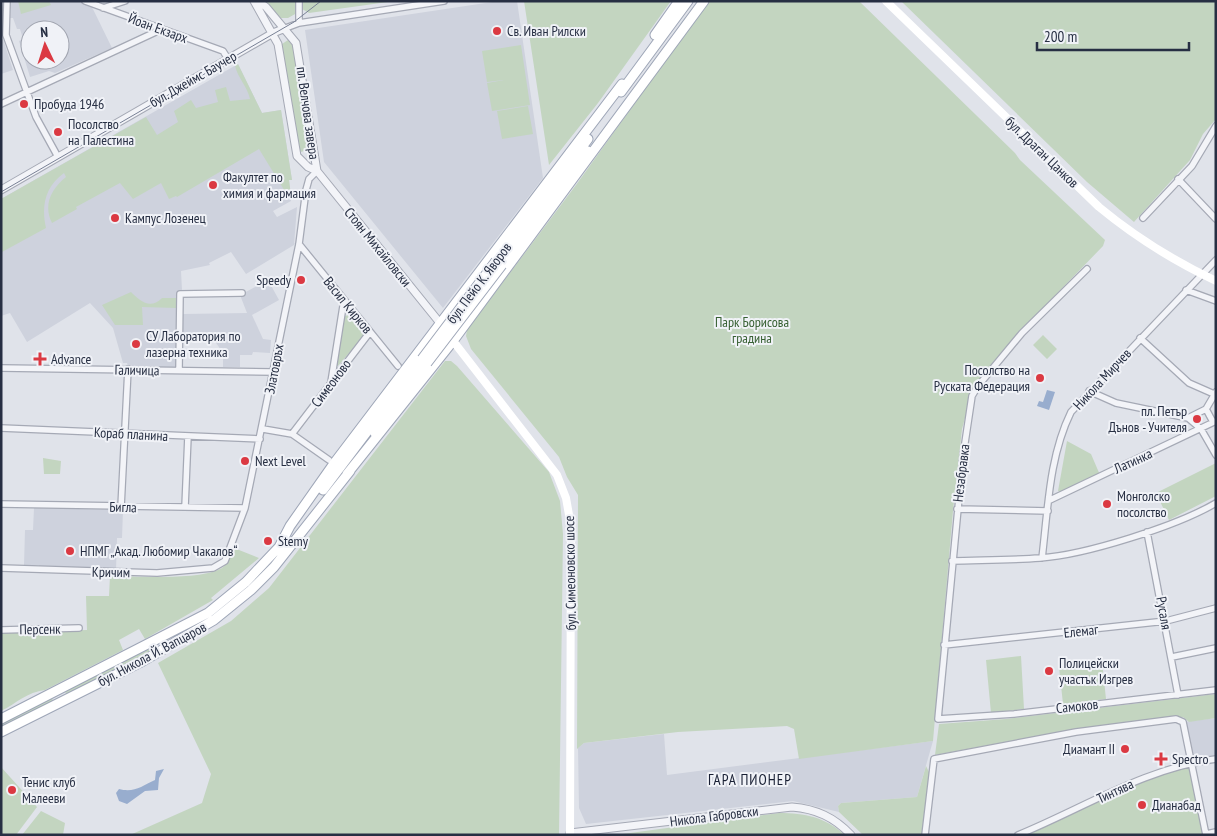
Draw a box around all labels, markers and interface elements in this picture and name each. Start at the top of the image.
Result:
street label: Йоан Екзарх [126,9,190,47]
north arrow [20,20,70,70]
scale bar [1037,20,1190,52]
place label: Св. Иван Рилски [507,22,586,40]
text: N [40,23,48,41]
marker: Св. Иван Рилски [491,25,503,37]
text: 200 m [1044,27,1077,46]
street label: бул. Джеймс Баучер [146,47,240,111]
street label: пл. Велчова завера [293,65,323,161]
place label: Пробуда 1946 [34,95,104,113]
marker: Пробуда 1946 [18,98,30,110]
street label: бул. Драган Цанков [1001,112,1083,192]
place label: Посолство на Палестина [68,115,134,149]
marker: Посолство на Палестина [52,126,64,138]
place label: Факултет по химия и фармация [223,168,316,202]
marker: Факултет по химия и фармация [207,179,219,191]
street label: Стоян Михайловски [340,204,416,290]
place label: Кампус Лозенец [125,209,206,227]
marker: Кампус Лозенец [109,212,121,224]
street label: бул. Пейо К. Яворов [443,239,516,327]
place label: Speedy [256,271,292,289]
street label: Васил Кирков [320,273,377,337]
marker: Speedy [295,274,307,286]
park label: Парк Борисова градина [715,313,789,347]
place label: СУ Лаборатория по лазерна техника [145,327,240,361]
marker: СУ Лаборатория по лазерна техника [130,338,142,350]
street label: Златовръх [260,342,288,395]
street label: Никола Мирчев [1069,344,1135,413]
place label: Advance [51,350,92,368]
marker: Advance [33,352,47,366]
street label: Симеоново [307,355,355,411]
street label: Галичица [115,361,159,379]
place label: Посолство на Руската Федерация [934,361,1030,395]
marker: Посолство на Руската Федерация [1034,372,1046,384]
place label: пл. Петър Дънов - Учителя [1108,402,1187,436]
marker: пл. Петър Дънов - Учителя [1191,413,1203,425]
street label: Кораб планина [93,423,169,445]
street label: Незабравка [949,443,973,503]
street label: Латинка [1110,444,1155,478]
place label: Next Level [255,452,307,470]
marker: Next Level [239,455,251,467]
place label: Монголско посолство [1117,487,1170,521]
street label: Бигла [109,498,137,516]
marker: Монголско посолство [1101,498,1113,510]
street label: бул. Симеоновско шосе [560,515,580,631]
place label: Stemy [278,532,309,550]
marker: Stemy [262,535,274,547]
place label: НПМГ „Акад. Любомир Чакалов“ [80,542,237,560]
marker: НПМГ „Акад. Любомир Чакалов“ [64,545,76,557]
street label: Кричим [92,563,130,581]
street label: Русаля [1152,595,1176,631]
street label: бул. Никола Й. Вапцаров [95,618,210,690]
street label: Персенк [19,620,61,638]
street label: Елемаг [1063,620,1100,642]
place label: Полицейски участък Изгрев [1059,654,1134,688]
marker: Полицейски участък Изгрев [1043,665,1055,677]
street label: Самоков [1055,695,1099,717]
place label: Диамант II [1063,740,1115,758]
marker: Диамант II [1119,743,1131,755]
place label: Spectro [1172,750,1208,768]
marker: Spectro [1154,752,1168,766]
district label: ГАРА ПИОНЕР [708,770,792,789]
place label: Тенис клуб Малееви [22,773,75,807]
street label: Тинтява [1094,775,1136,807]
marker: Тенис клуб Малееви [6,784,18,796]
place label: Дианабад [1152,796,1201,814]
marker: Дианабад [1136,799,1148,811]
street label: Никола Габровски [669,802,759,830]

